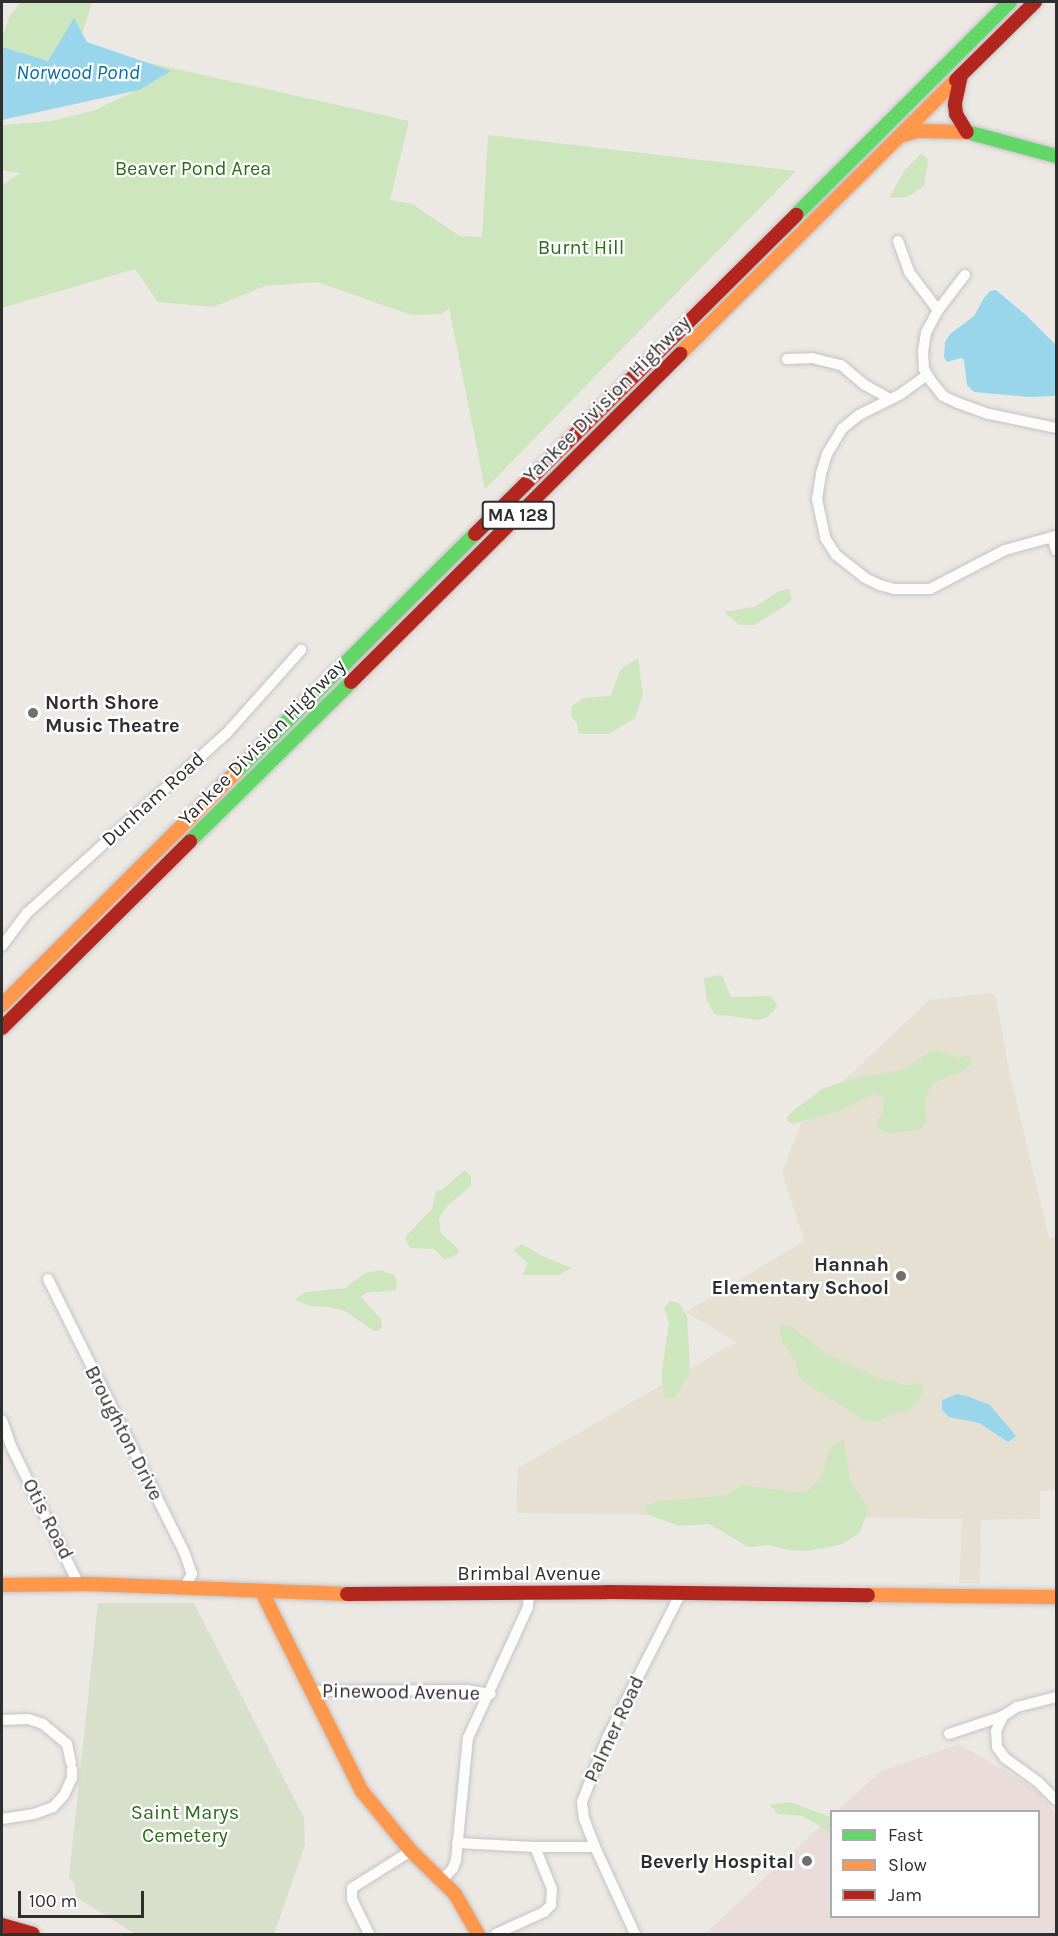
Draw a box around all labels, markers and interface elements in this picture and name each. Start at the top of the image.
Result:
water label: Norwood Pond [16,59,140,85]
park label: Beaver Pond Area [115,156,271,180]
park label: Burnt Hill [538,235,624,259]
street label: Yankee Division Highway [519,311,695,487]
road number: MA 128 [480,500,556,530]
street label: Yankee Division Highway [174,654,350,830]
place label: North Shore Music Theatre [45,690,180,737]
marker: North Shore Music Theatre [26,706,40,720]
street label: Dunham Road [97,747,209,851]
place label: Hannah Elementary School [711,1252,889,1299]
marker: Hannah Elementary School [894,1269,908,1283]
street label: Broughton Drive [80,1362,168,1504]
street label: Otis Road [17,1474,79,1564]
street label: Brimbal Avenue [457,1561,601,1585]
street label: Palmer Road [579,1672,649,1786]
street label: Pinewood Avenue [322,1679,480,1705]
park label: Saint Marys Cemetery [131,1801,239,1848]
legend [830,1810,1040,1918]
text: Fast [888,1824,923,1846]
place label: Beverly Hospital [640,1849,794,1873]
marker: Beverly Hospital [798,1852,816,1870]
text: Slow [888,1854,927,1876]
scale bar [21,1879,147,1917]
text: Jam [888,1884,922,1906]
text: 100 m [29,1890,77,1912]

